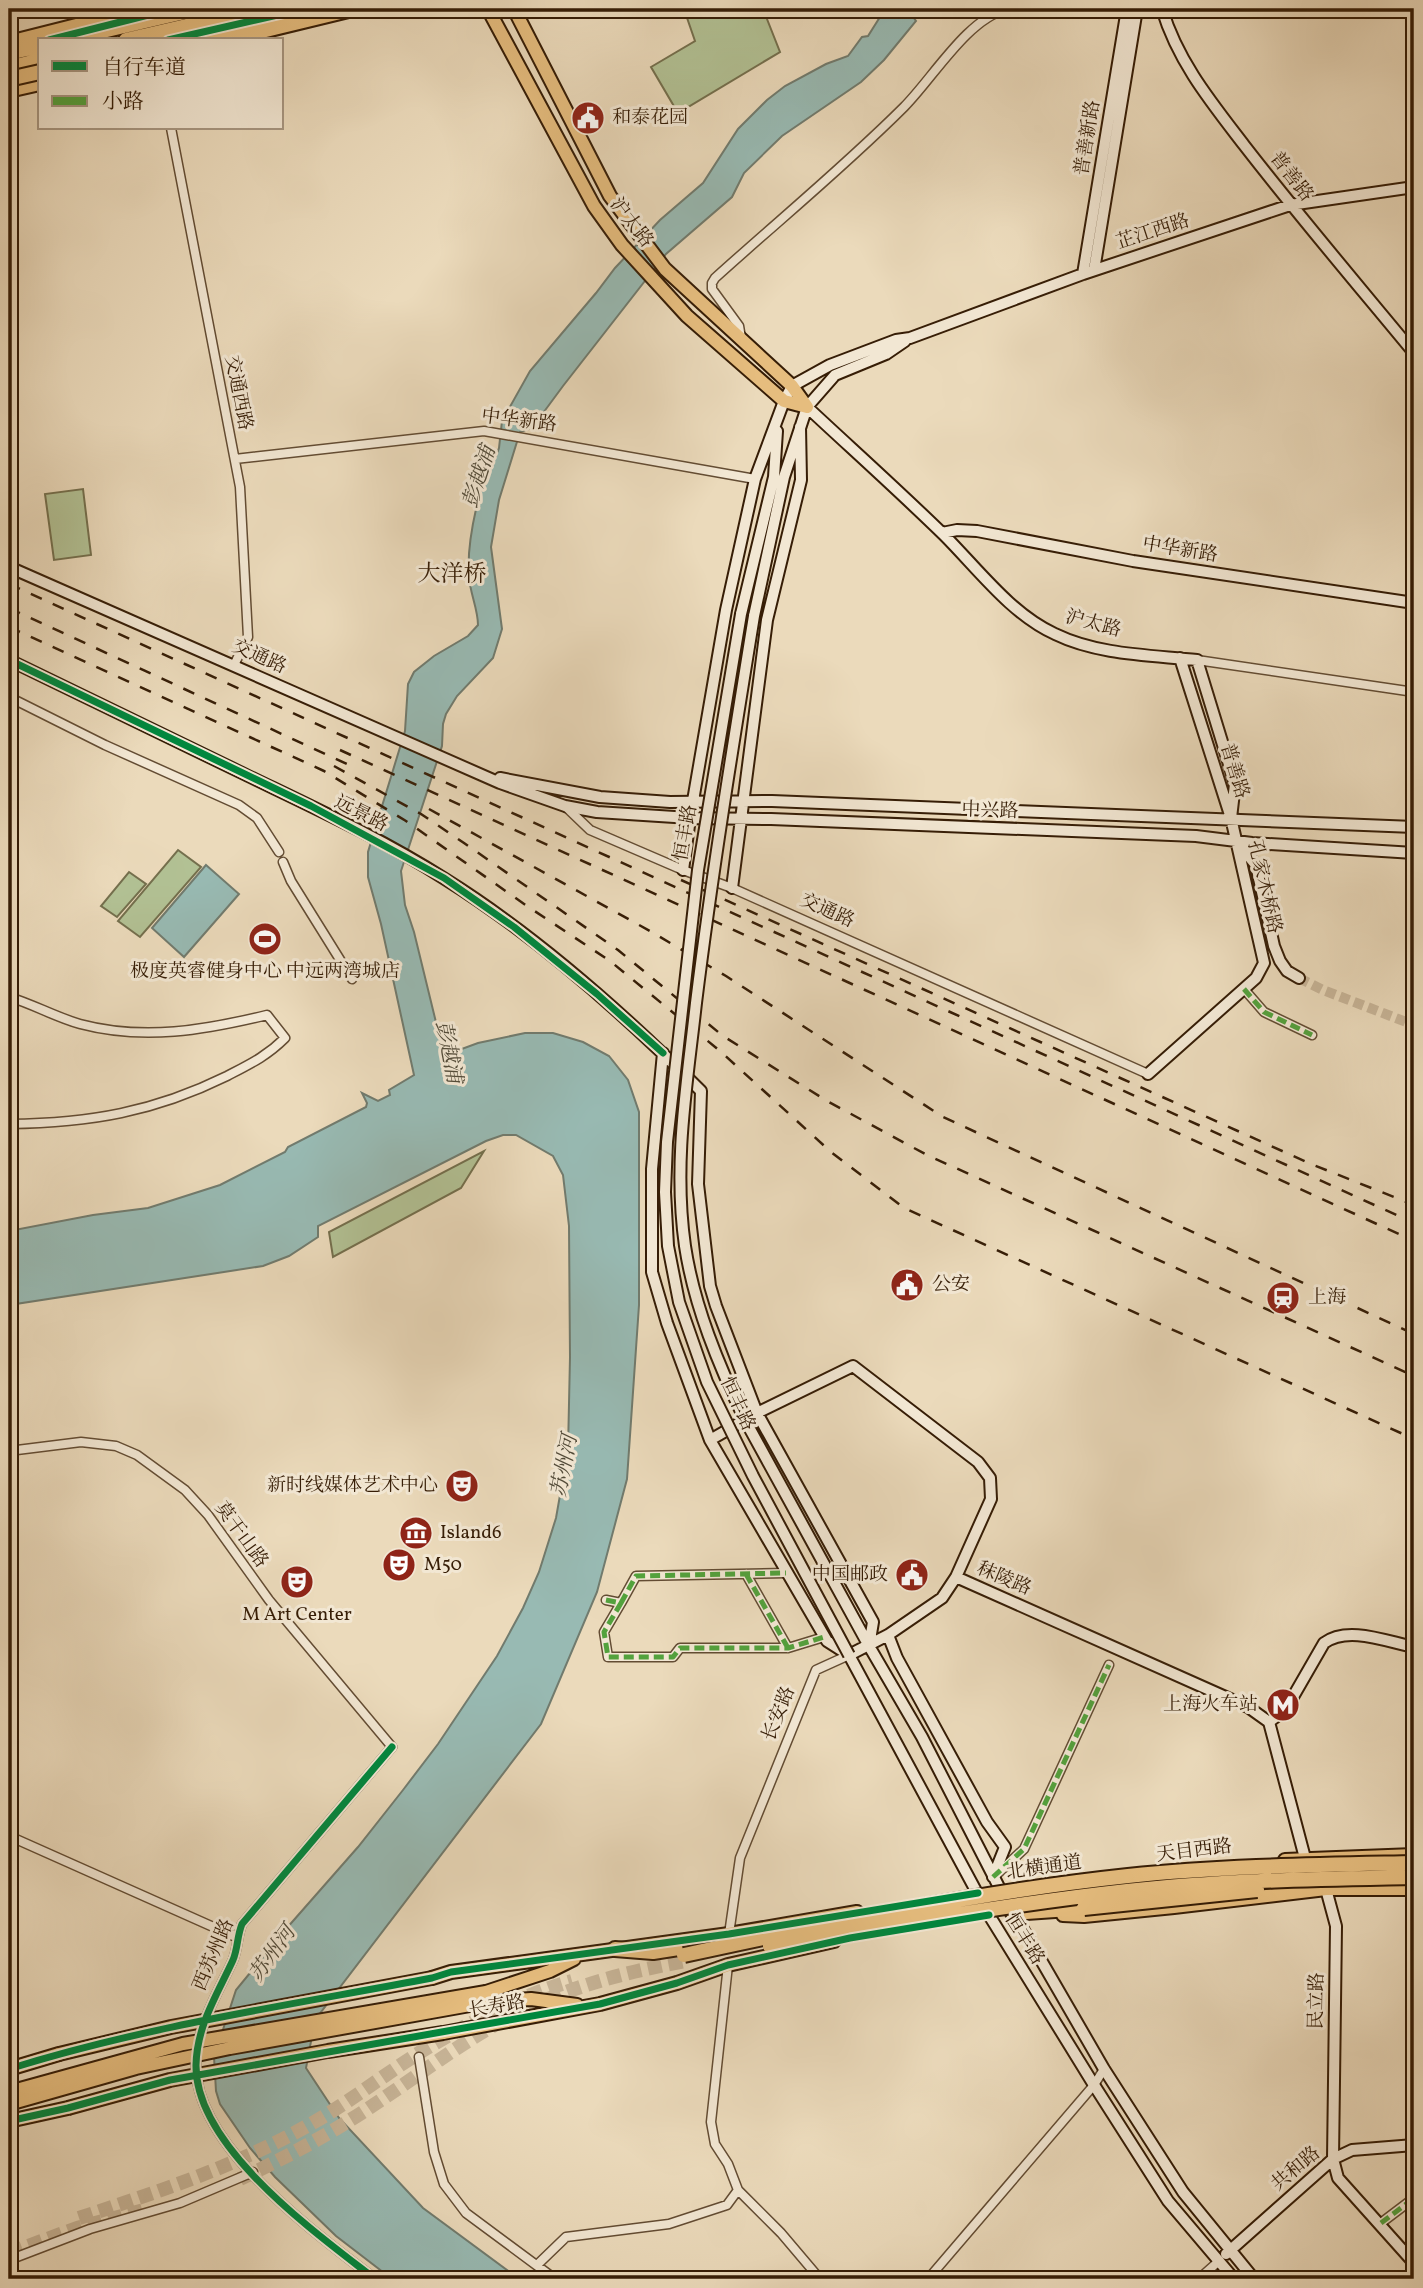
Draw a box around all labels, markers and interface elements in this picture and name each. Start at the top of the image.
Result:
legend [38,38,284,130]
text: 自行车道 [102,54,186,83]
text: 小路 [102,88,144,117]
street label: 普善新路 [1069,98,1107,178]
public building icon: 和泰花园 [569,99,607,137]
place label: 和泰花园 [612,105,688,131]
street label: 普善路 [1263,147,1319,207]
street label: 沪太路 [603,193,659,253]
street label: 芷江西路 [1113,208,1193,256]
street label: 交通西路 [218,353,258,433]
street label: 中华新路 [480,403,558,439]
water label: 彭越浦 [456,440,504,511]
street label: 中华新路 [1140,531,1220,569]
district label: 大洋桥 [418,559,487,591]
street label: 沪太路 [1062,604,1124,644]
street label: 交通路 [228,634,290,680]
street label: 普善路 [1213,740,1255,802]
street label: 远景路 [330,789,392,839]
street label: 中兴路 [961,797,1019,825]
street label: 恒丰路 [668,803,704,863]
street label: 孔家木桥路 [1241,838,1287,936]
street label: 交通路 [796,888,858,934]
sports icon: 极度英睿健身中心 中远两湾城店 [246,920,284,958]
place label: 极度英睿健身中心 中远两湾城店 [130,959,400,985]
water label: 彭越浦 [428,1018,469,1089]
public building icon: 公安 [888,1266,926,1304]
place label: 公安 [932,1272,970,1298]
station icon: 上海 [1264,1279,1302,1317]
place label: 上海 [1308,1285,1346,1311]
street label: 恒丰路 [713,1373,761,1435]
water label: 苏州河 [545,1428,586,1500]
theatre icon: 新时线媒体艺术中心 [443,1467,481,1505]
place label: 新时线媒体艺术中心 [267,1473,438,1499]
street label: 莫干山路 [208,1497,274,1573]
museum icon: Island6 [397,1514,435,1552]
place label: Island6 [440,1520,502,1546]
theatre icon: M50 [380,1546,418,1584]
place label: M50 [424,1552,462,1578]
public building icon: 中国邮政 [893,1556,931,1594]
street label: 秣陵路 [973,1556,1035,1602]
place label: 中国邮政 [812,1562,888,1588]
theatre icon: M Art Center [278,1563,316,1601]
place label: M Art Center [242,1602,352,1628]
street label: 长安路 [756,1683,802,1745]
metro station icon: 上海火车站 [1264,1686,1302,1724]
place label: 上海火车站 [1163,1692,1258,1718]
street label: 天目西路 [1155,1833,1233,1869]
street label: 北横通道 [1005,1850,1083,1886]
street label: 恒丰路 [998,1908,1050,1970]
street label: 西苏州路 [187,1915,241,1995]
water label: 苏州河 [243,1917,306,1988]
street label: 民立路 [1304,1972,1330,2030]
street label: 长寿路 [467,1989,527,2025]
street label: 共和路 [1266,2141,1326,2197]

